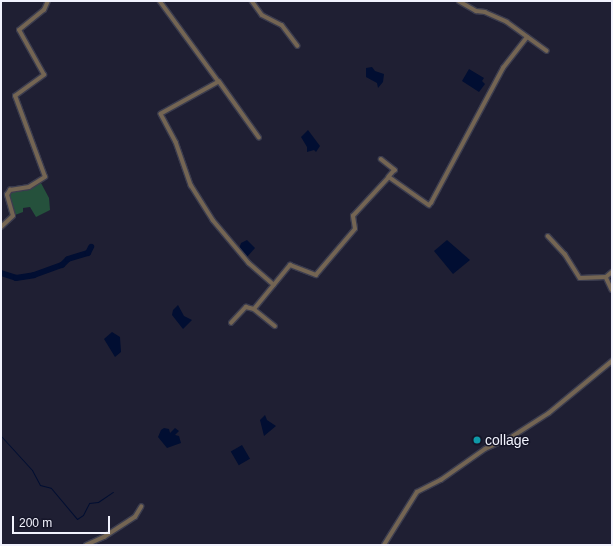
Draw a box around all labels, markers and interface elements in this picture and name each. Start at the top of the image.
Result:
place label: collage [485,432,529,448]
marker: collage [472,435,482,445]
scale bar [14,508,112,534]
text: 200 m [19,516,52,530]

